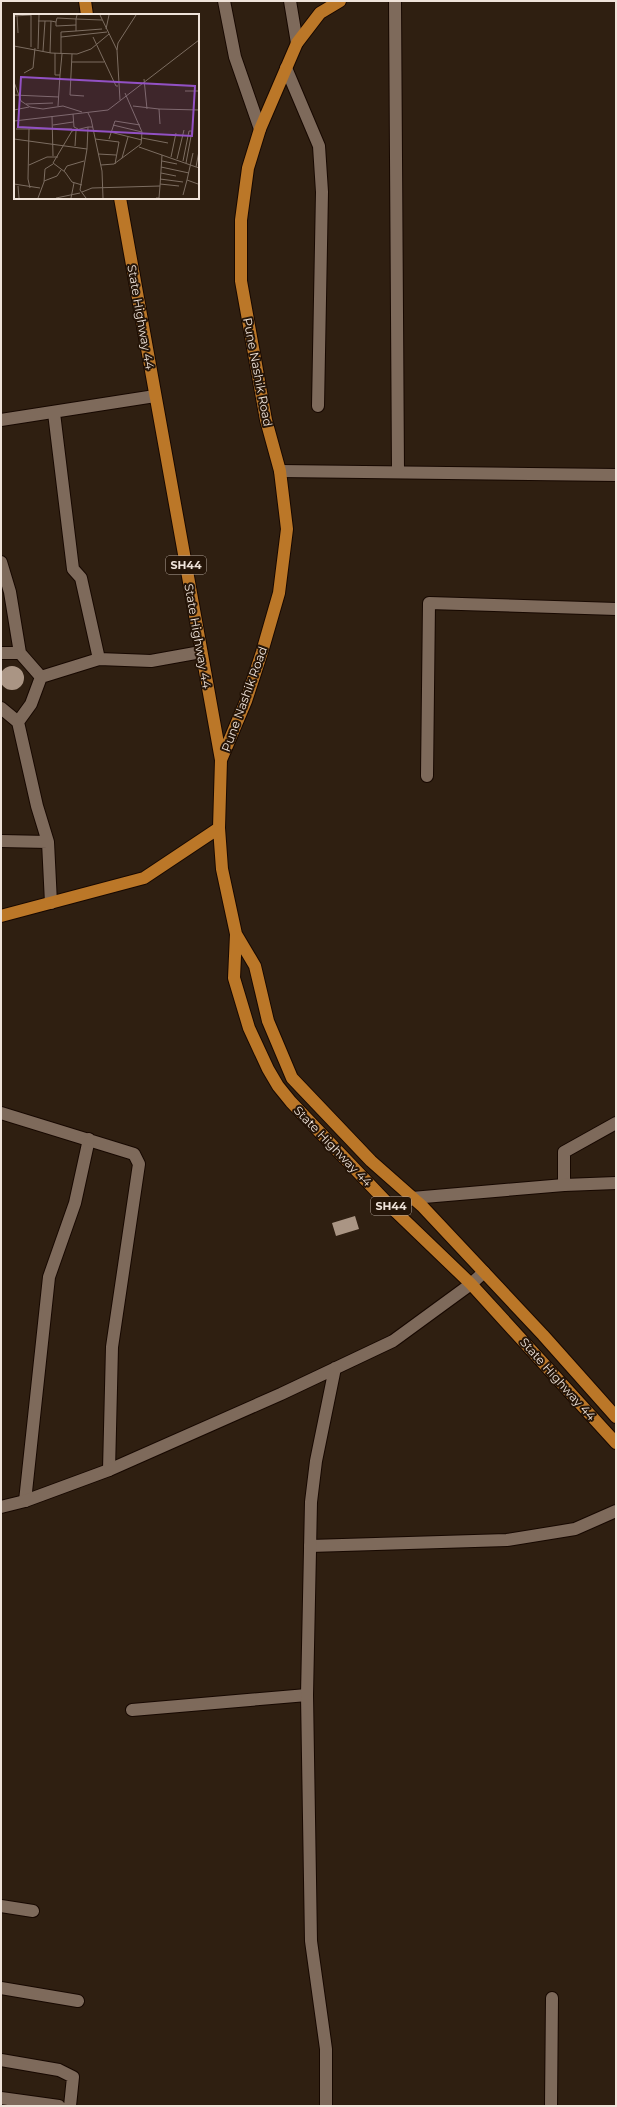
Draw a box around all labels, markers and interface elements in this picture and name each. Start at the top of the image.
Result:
inset map [14,14,199,199]
street label: State Highway 44 [124,264,158,371]
street label: Pune Nashik Road [240,316,276,428]
road number: SH44 [166,556,206,574]
street label: State Highway 44 [181,583,215,690]
street label: Pune Nashik Road [218,644,270,754]
street label: State Highway 44 [291,1103,375,1189]
road number: SH44 [371,1197,411,1215]
street label: State Highway 44 [517,1335,599,1423]

